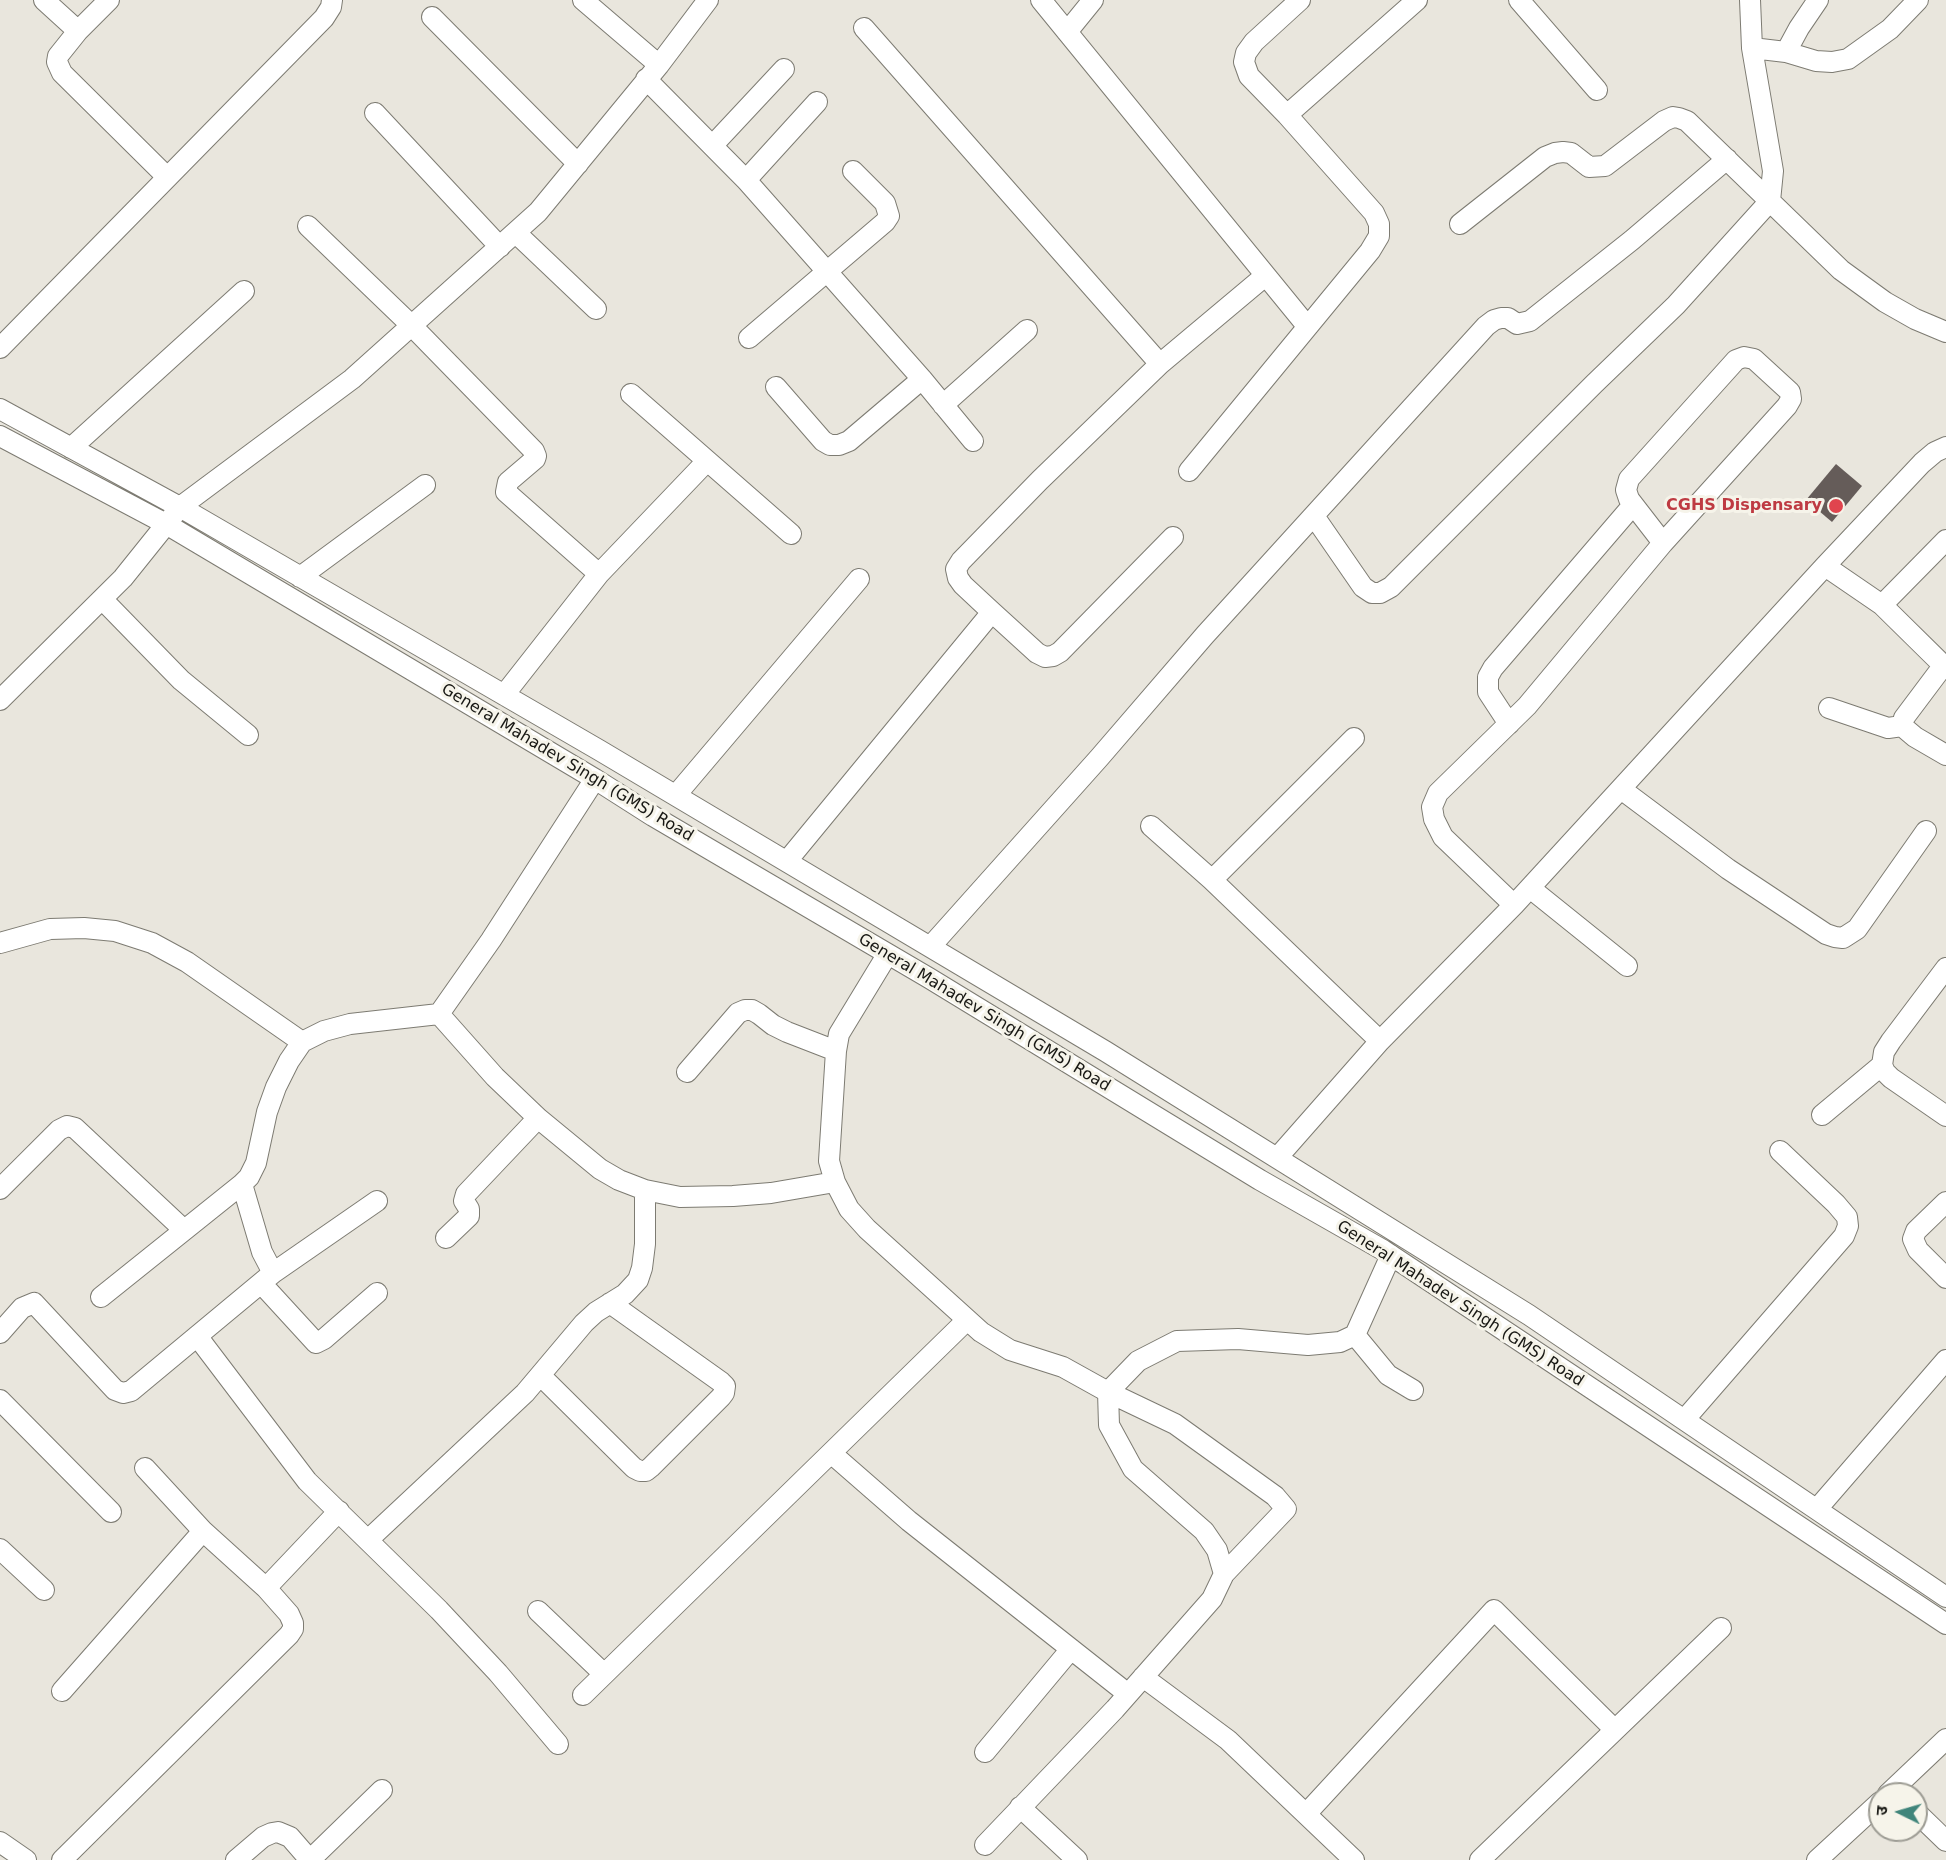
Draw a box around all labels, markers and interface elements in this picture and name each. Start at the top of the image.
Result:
place label: CGHS Dispensary [1666,496,1822,516]
marker: CGHS Dispensary [1827,497,1845,515]
street label: General Mahadev Singh (GMS) Road [438,680,696,846]
street label: General Mahadev Singh (GMS) Road [855,930,1113,1096]
street label: General Mahadev Singh (GMS) Road [1333,1217,1587,1391]
north arrow [1868,1782,1928,1842]
text: उ [1872,1805,1891,1816]

